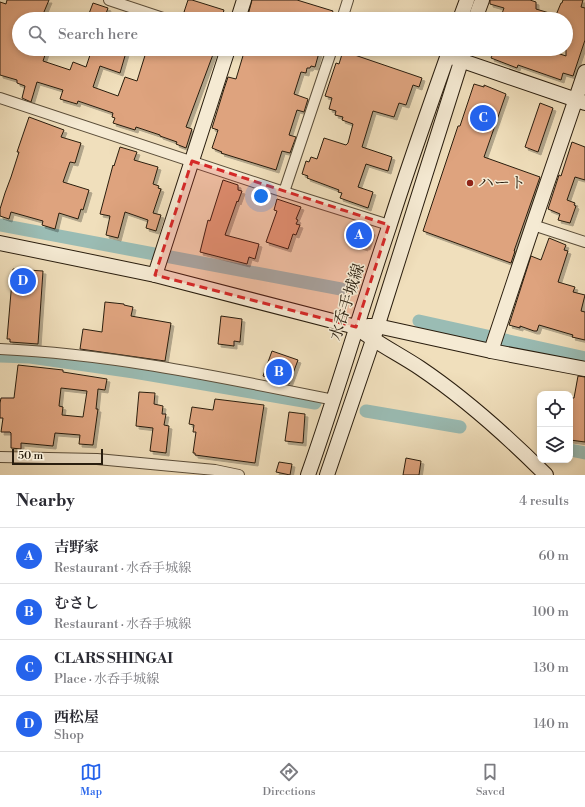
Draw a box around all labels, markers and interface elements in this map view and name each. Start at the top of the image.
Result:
search box [12,12,573,56]
icon: search [26,23,48,45]
text: Search here [58,25,138,44]
pin: C [470,103,496,133]
place label: ハート [478,173,526,193]
marker: ハート [465,178,475,188]
your location [251,186,271,206]
pin: A [346,220,372,250]
street label: 水呑手城線 [325,261,369,343]
pin: D [10,266,36,296]
pin: B [266,357,292,387]
map controls [537,391,573,463]
button: locate [537,391,573,427]
button: layers [537,427,573,463]
scale bar [12,447,103,466]
text: 50 m [18,449,43,463]
text: Nearby [16,490,75,512]
text: 4 results [519,493,569,509]
text: 吉野家 [54,538,99,557]
text: A [24,548,34,564]
text: 60 m [538,548,569,564]
text: Restaurant · 水呑手城線 [54,560,191,576]
text: むさし [54,594,99,613]
text: B [24,604,34,620]
text: 100 m [533,604,569,620]
text: Restaurant · 水呑手城線 [54,616,191,632]
text: CLARS SHINGAI [54,649,173,668]
text: C [24,660,34,676]
text: 130 m [534,660,569,676]
text: Place · 水呑手城線 [54,671,159,687]
text: 西松屋 [54,708,99,727]
text: D [24,716,34,732]
text: 140 m [533,716,569,732]
text: Shop [54,727,84,743]
tab: Map [80,761,102,799]
tab: Directions [263,761,316,799]
tab: Saved [476,761,505,799]

